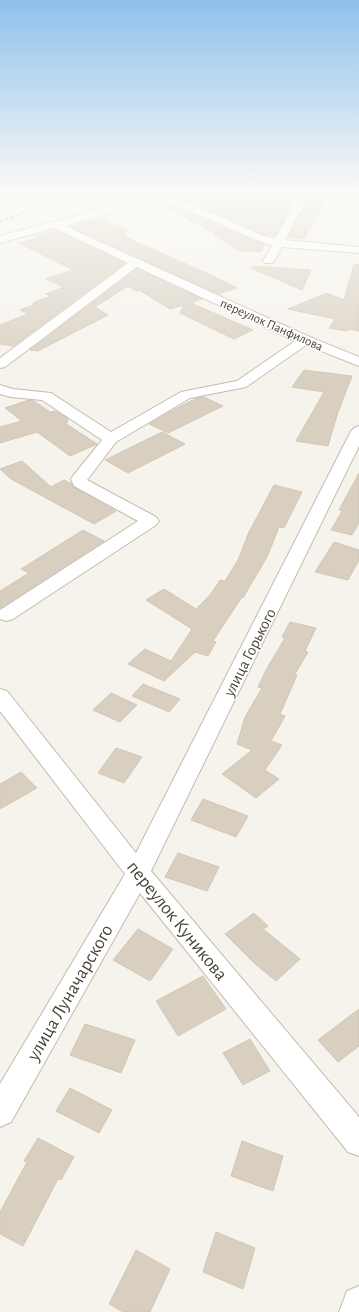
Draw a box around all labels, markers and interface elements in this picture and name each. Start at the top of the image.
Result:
street label: переулок Панфилова [218,297,325,354]
street label: улица Горького [220,606,280,700]
street label: переулок Куникова [123,857,231,985]
street label: улица Луначарского [23,922,117,1065]

